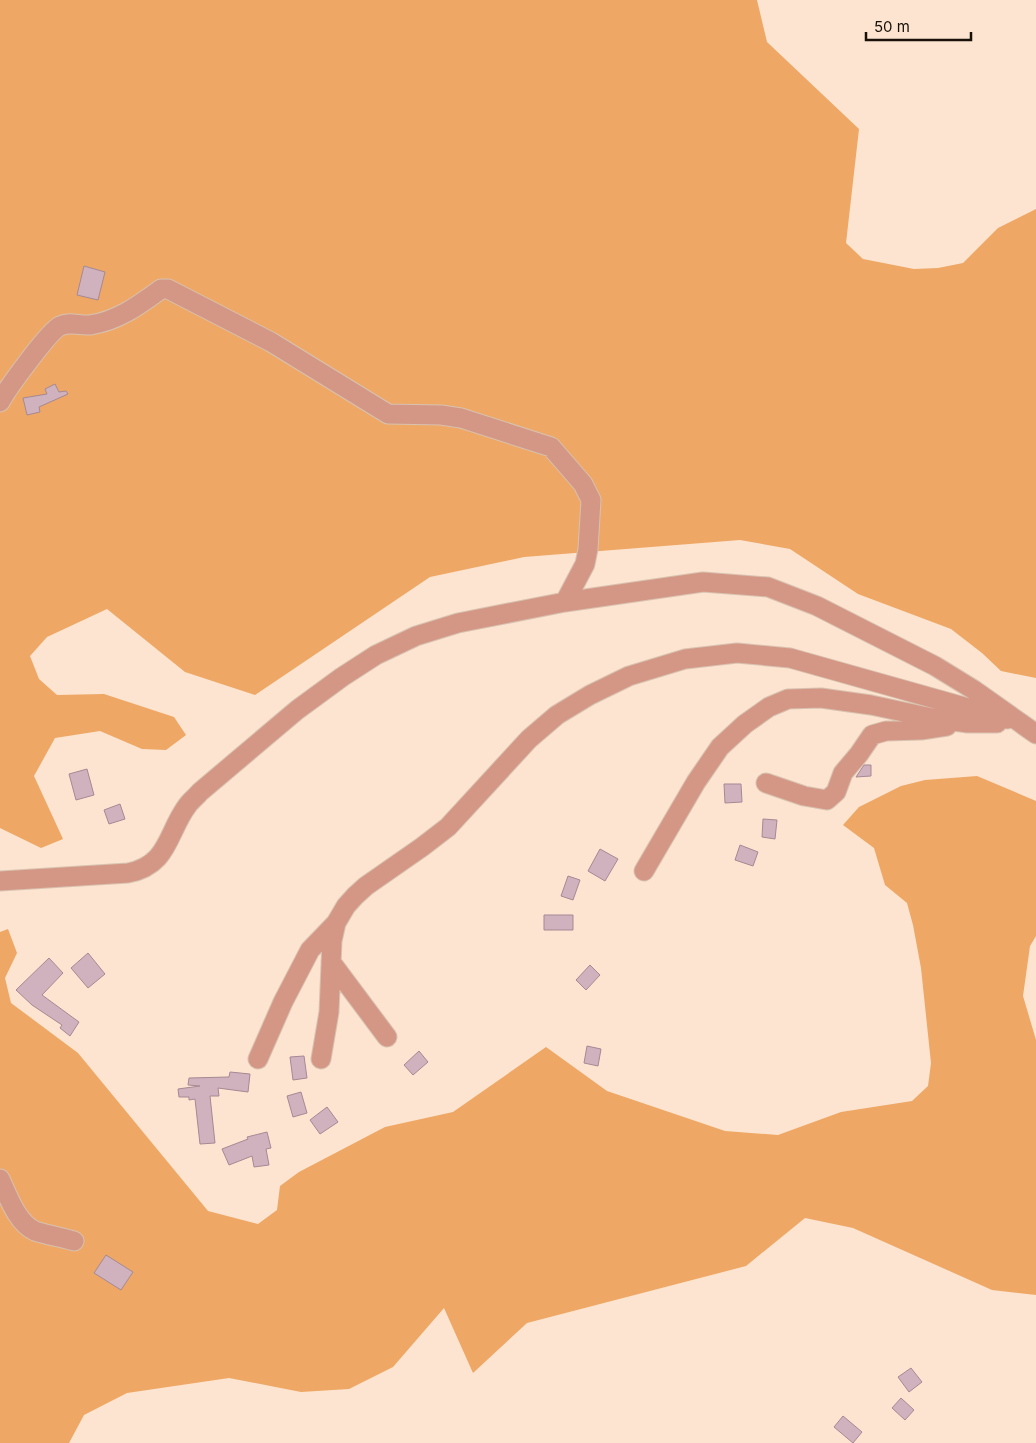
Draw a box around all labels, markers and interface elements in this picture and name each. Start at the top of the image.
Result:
scale bar [866,10,971,42]
text: 50 m [874,17,910,36]

